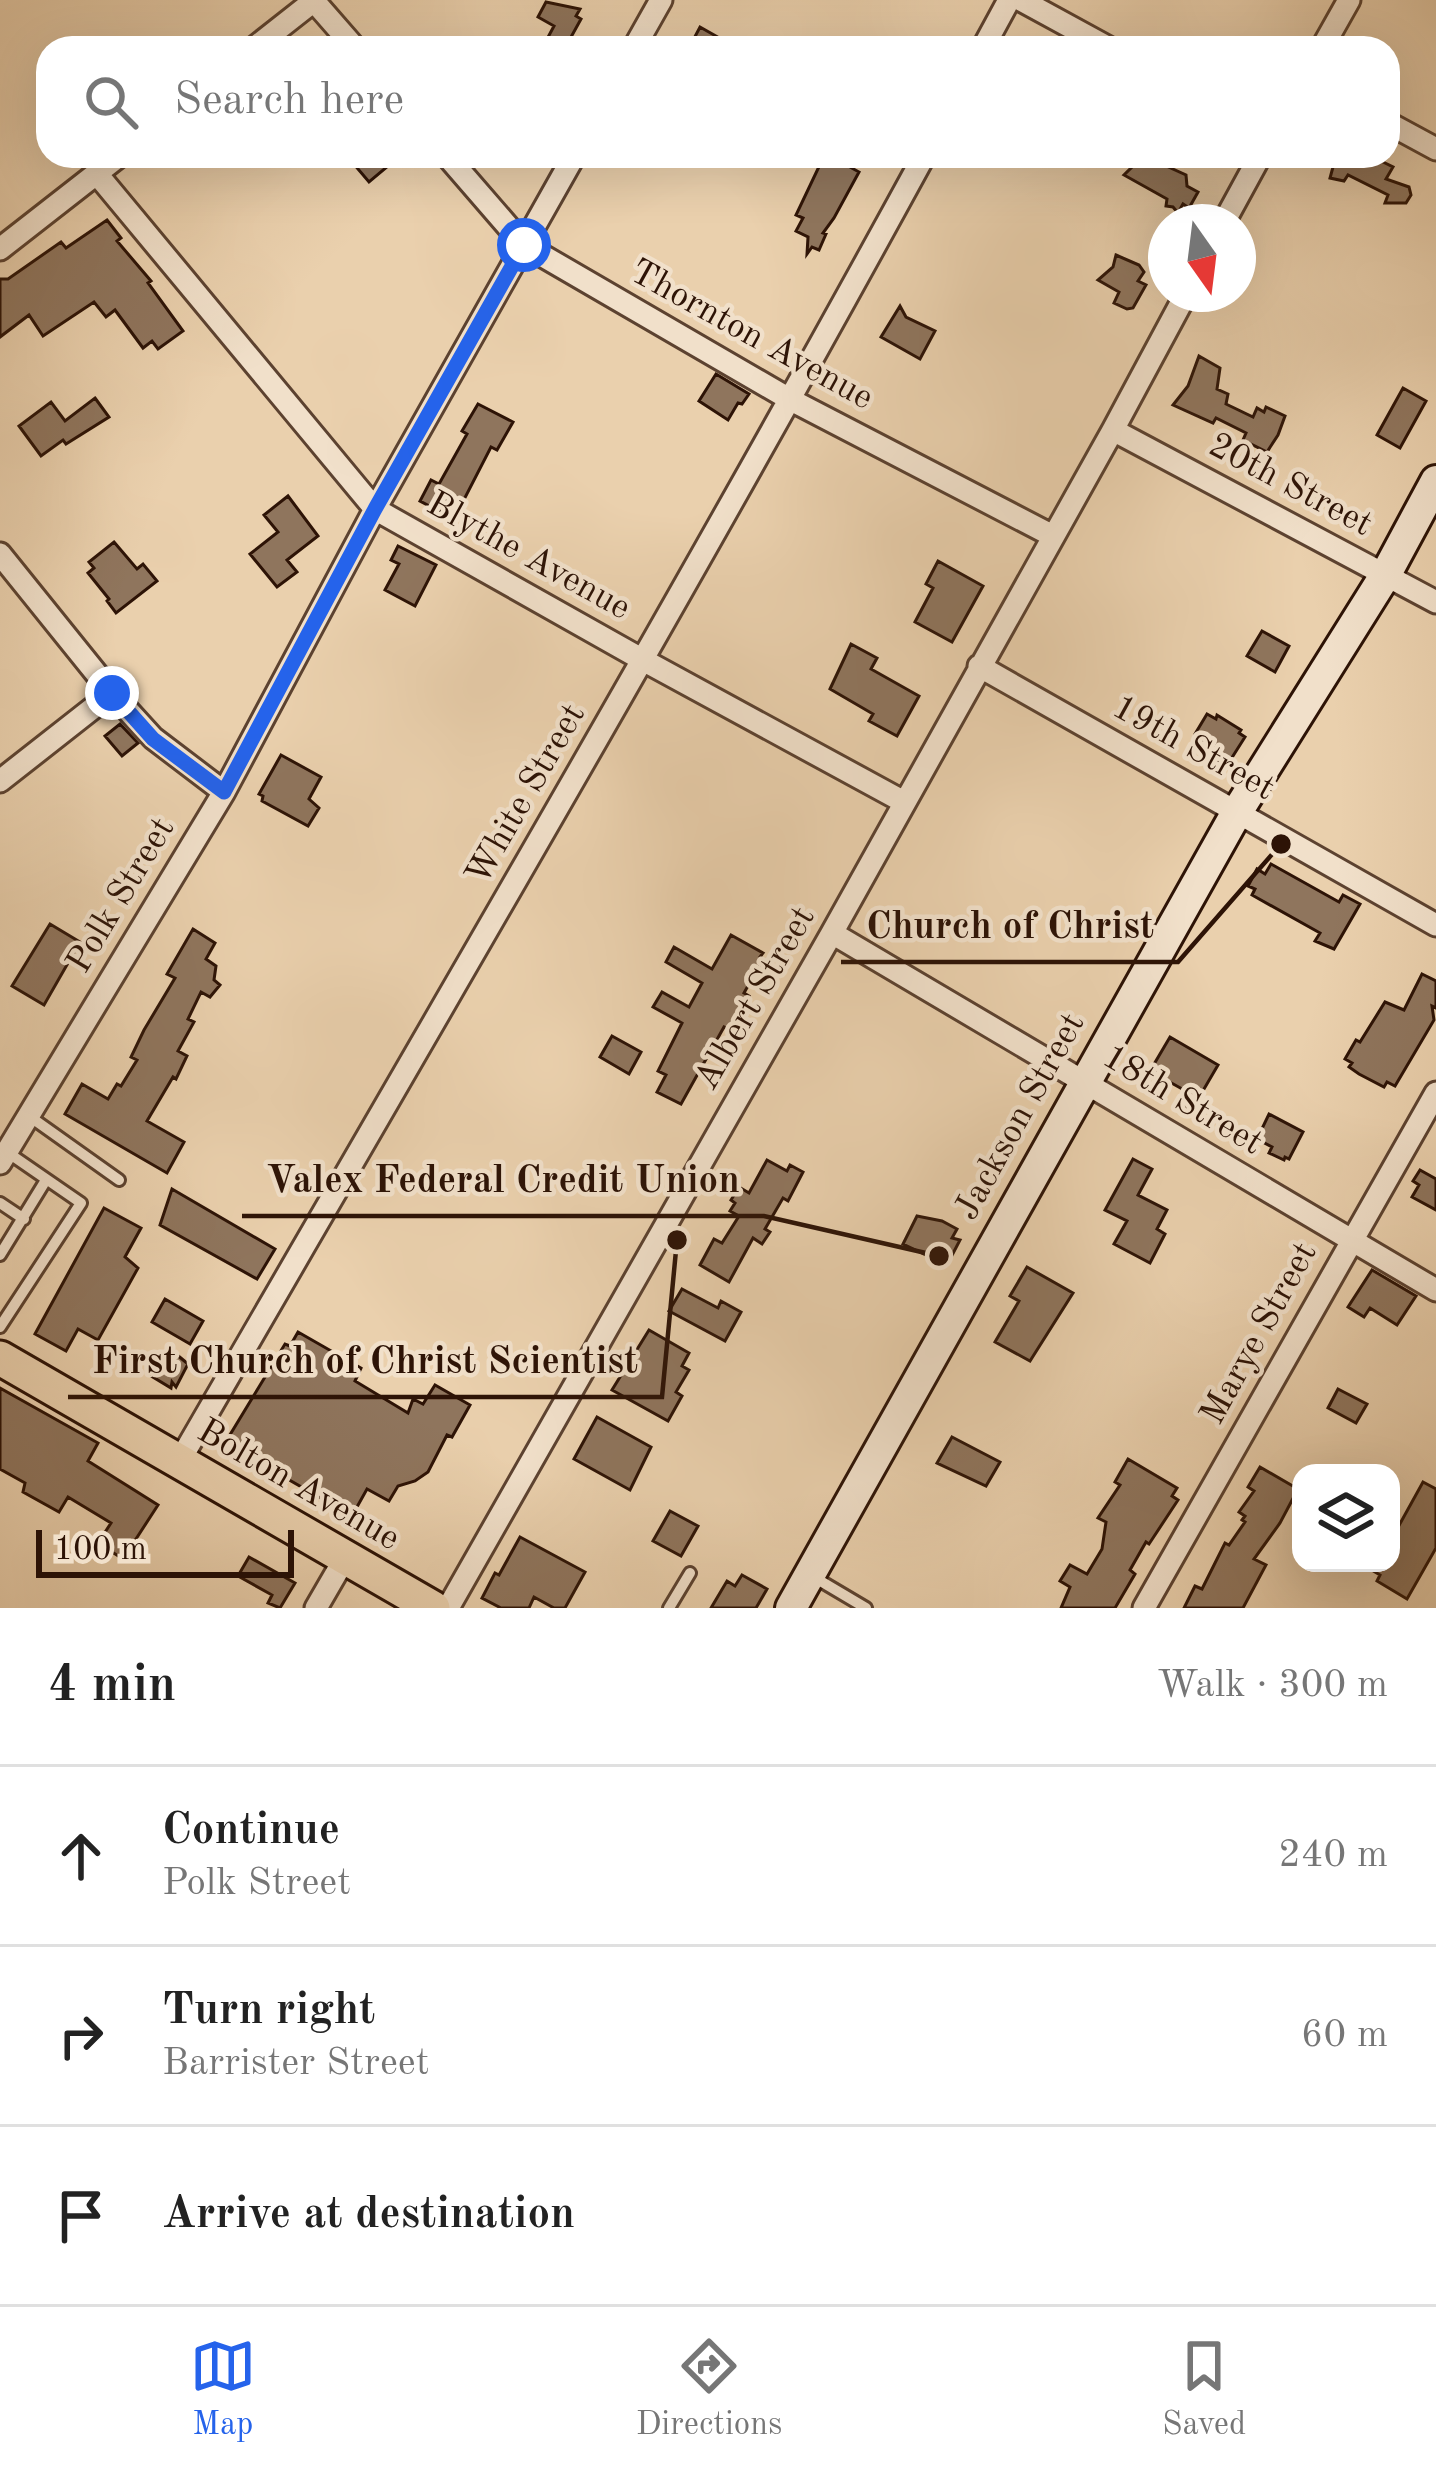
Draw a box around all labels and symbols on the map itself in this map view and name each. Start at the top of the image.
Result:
north arrow [1148,204,1256,312]
route start [497,218,551,272]
street label: Thornton Avenue [623,254,879,418]
street label: 20th Street [1202,428,1378,544]
street label: Blythe Avenue [420,486,636,628]
route end [85,666,139,720]
street label: 19th Street [1106,690,1280,808]
street label: White Street [461,698,593,892]
street label: Polk Street [62,812,182,980]
callout: Church of Christ [841,887,1178,962]
street label: Albert Street [689,901,823,1097]
text: Church of Christ [866,908,1154,947]
street label: Jackson Street [949,1008,1093,1226]
street label: 18th Street [1096,1039,1268,1163]
callout: Valex Federal Credit Union [242,1141,764,1216]
text: Valex Federal Credit Union [266,1162,740,1201]
street label: Marye Street [1195,1237,1325,1431]
callout: First Church of Christ Scientist [68,1322,662,1397]
text: First Church of Christ Scientist [92,1343,638,1382]
street label: Bolton Avenue [191,1414,405,1558]
scale bar [36,1524,294,1577]

